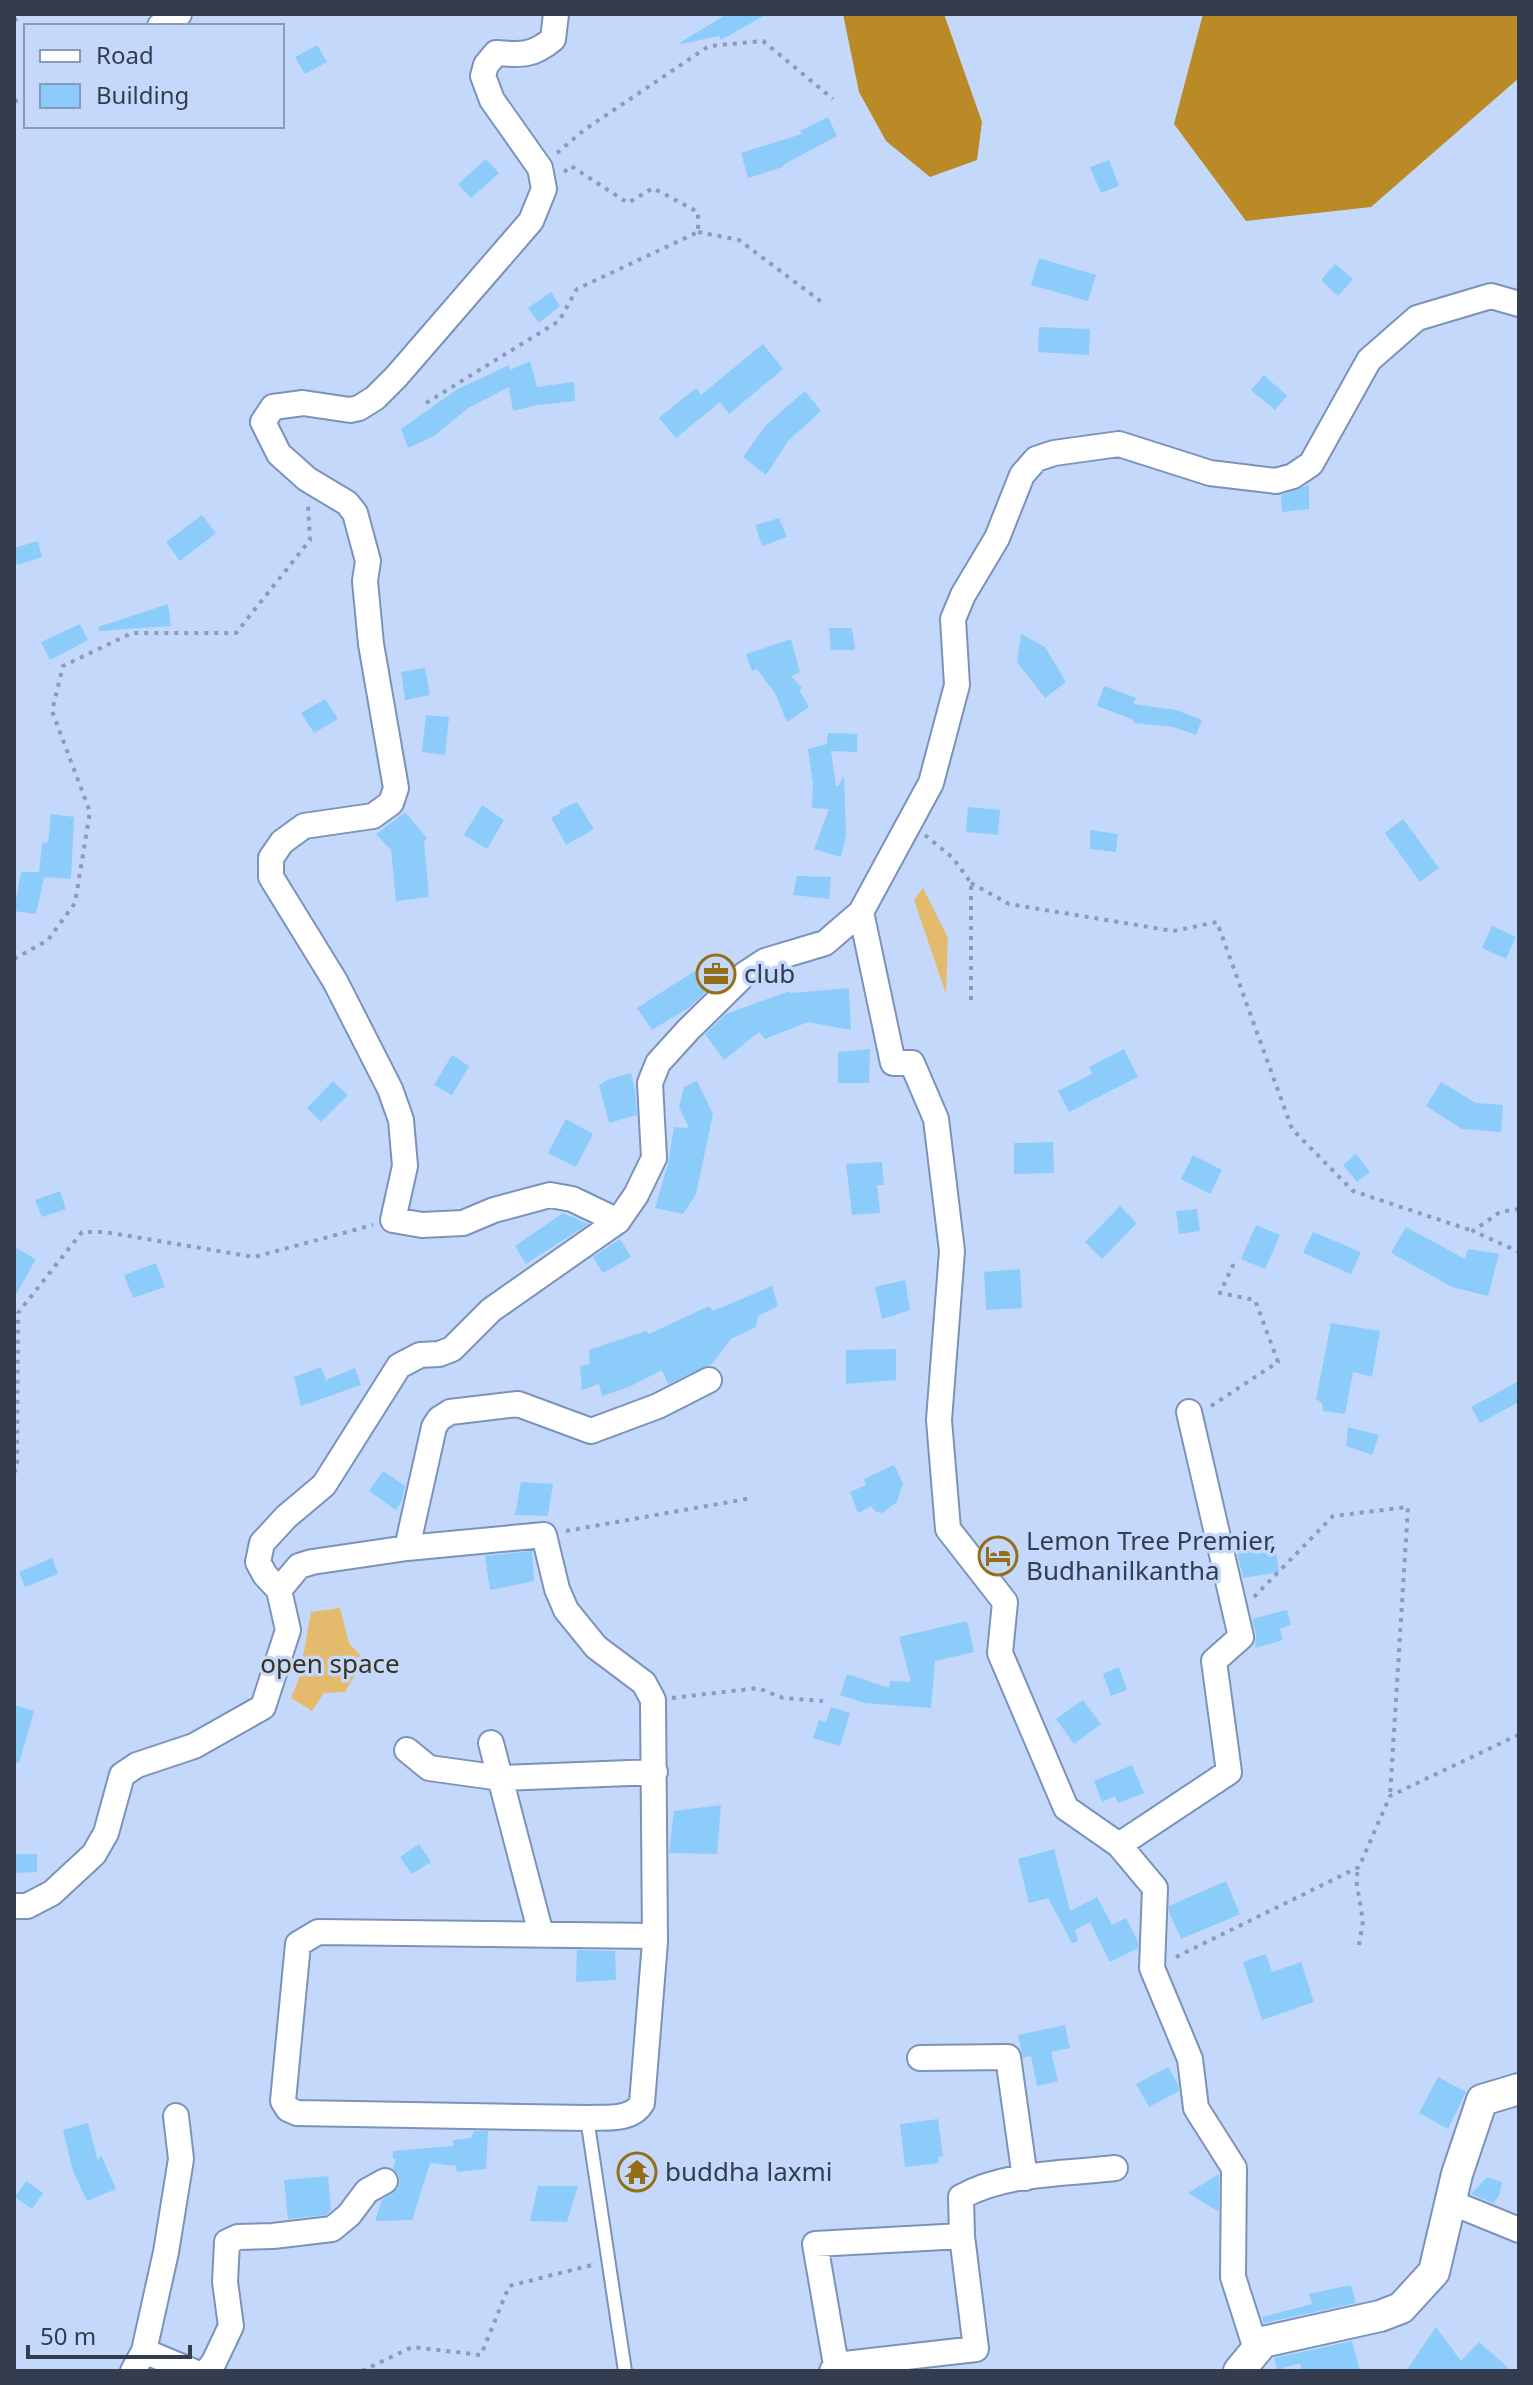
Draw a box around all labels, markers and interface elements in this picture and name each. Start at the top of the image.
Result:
legend [24,24,284,128]
text: Road [96,38,154,71]
text: Building [96,78,189,111]
office icon: club [695,953,737,995]
place label: club [744,955,795,991]
place label: Lemon Tree Premier, Budhanilkantha [1026,1522,1276,1588]
hotel icon: Lemon Tree Premier, Budhanilkantha [977,1535,1019,1577]
park label: open space [260,1645,400,1681]
temple icon: buddha laxmi [616,2151,658,2193]
place label: buddha laxmi [665,2153,833,2189]
scale bar [28,2309,190,2359]
text: 50 m [40,2319,96,2352]

